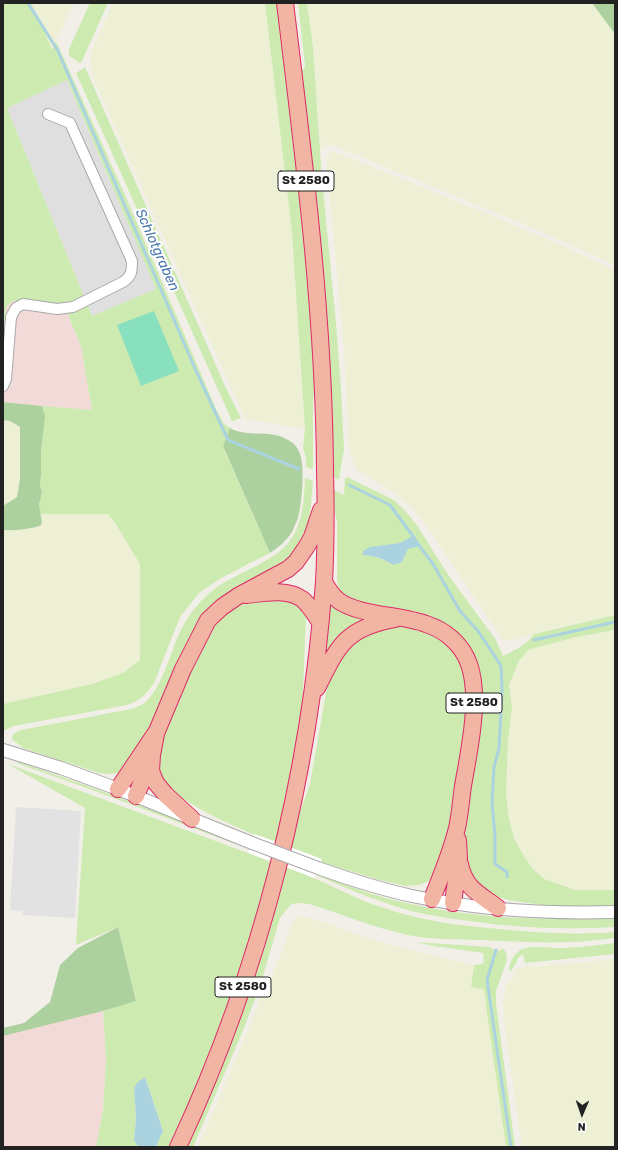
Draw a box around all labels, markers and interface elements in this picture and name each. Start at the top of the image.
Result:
road number: St 2580 [278,171,334,191]
water label: Schlotgraben [131,206,183,294]
road number: St 2580 [446,693,502,713]
road number: St 2580 [215,977,271,997]
north arrow [562,1094,602,1134]
text: N [577,1120,586,1133]

